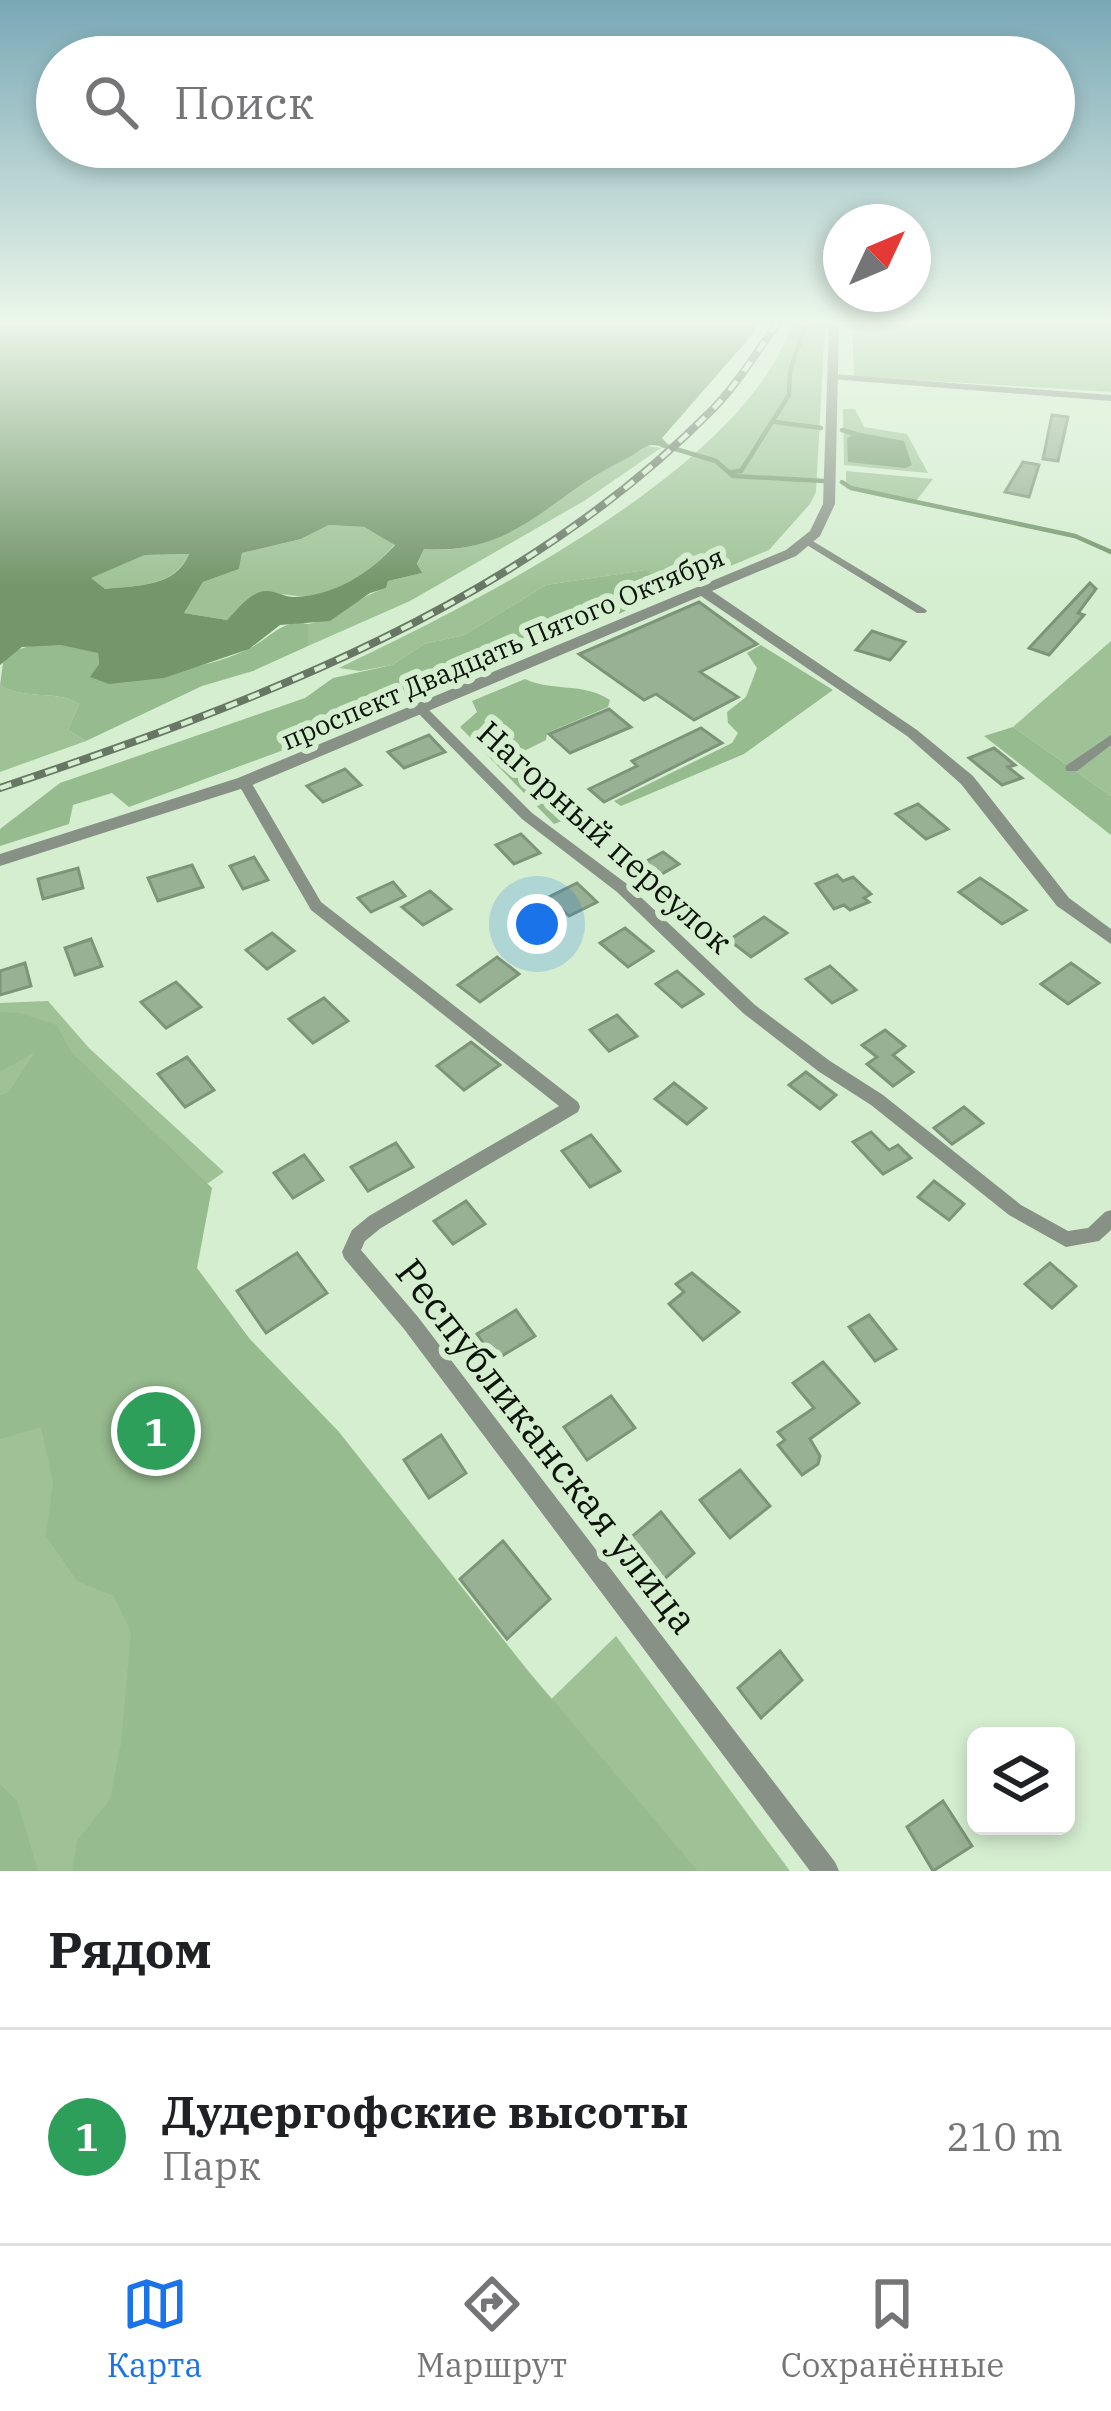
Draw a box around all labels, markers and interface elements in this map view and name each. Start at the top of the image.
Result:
search box [36,36,1075,168]
icon: search [78,69,144,135]
text: Поиск [174,73,314,131]
north arrow [823,204,931,312]
street label: проспект Двадцать Пятого Октября [276,538,729,757]
street label: Нагорный переулок [469,711,742,962]
your location [507,894,567,954]
street label: Республиканская улица [385,1248,710,1644]
pin: 1 [117,1386,195,1476]
map controls [967,1727,1075,1835]
button: layers [967,1727,1075,1835]
text: Рядом [48,1916,212,1982]
text: Дудергофские высоты [162,2082,689,2140]
text: 1 [75,2111,99,2162]
text: 210 m [947,2111,1063,2162]
text: Парк [162,2140,261,2191]
tab: Карта [107,2271,203,2386]
tab: Маршрут [416,2271,567,2386]
tab: Сохранённые [781,2271,1004,2386]

